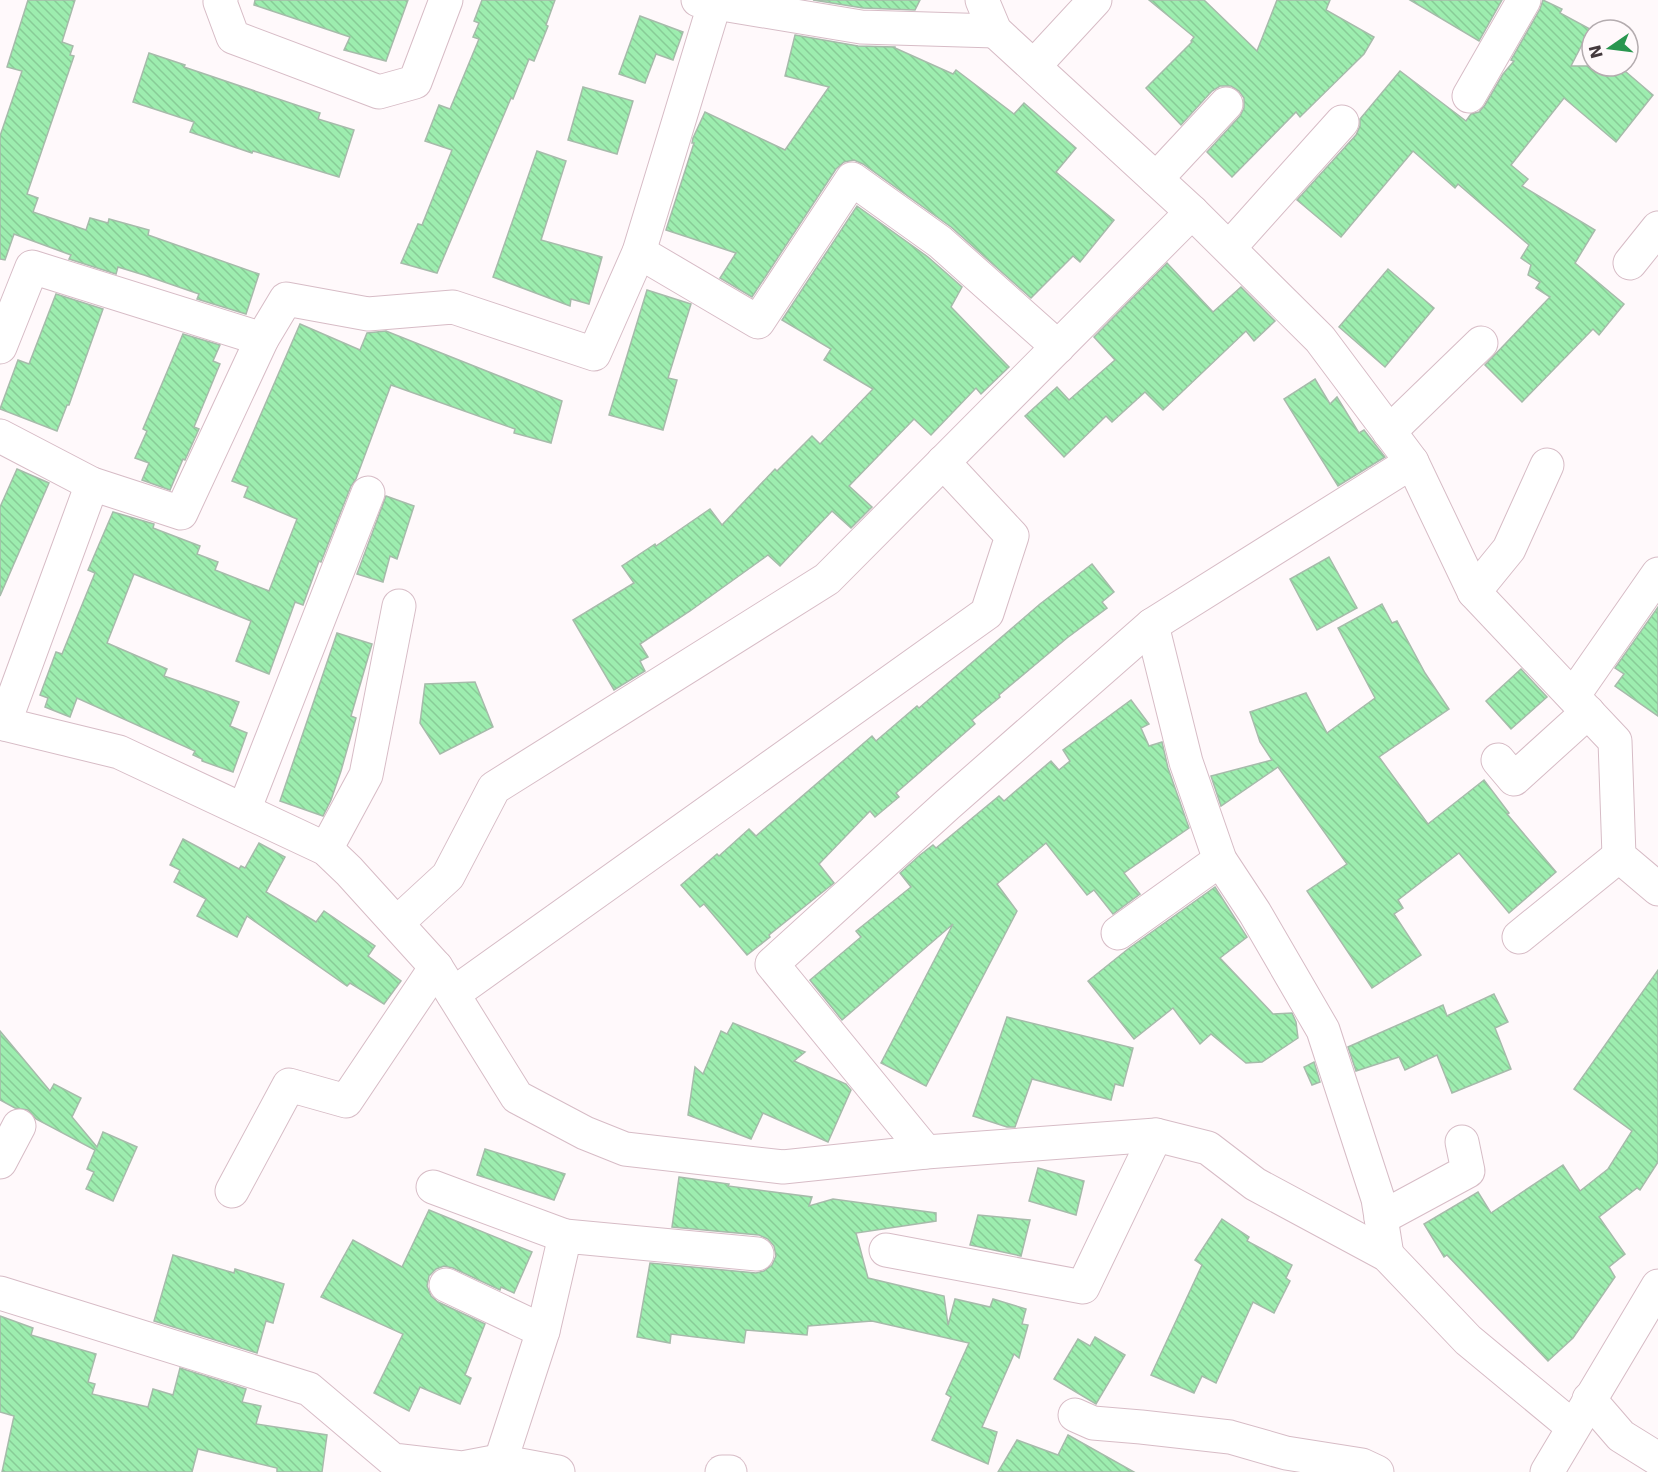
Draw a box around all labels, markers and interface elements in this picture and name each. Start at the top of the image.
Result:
north arrow [1580,18,1640,78]
text: N [1585,43,1607,60]

